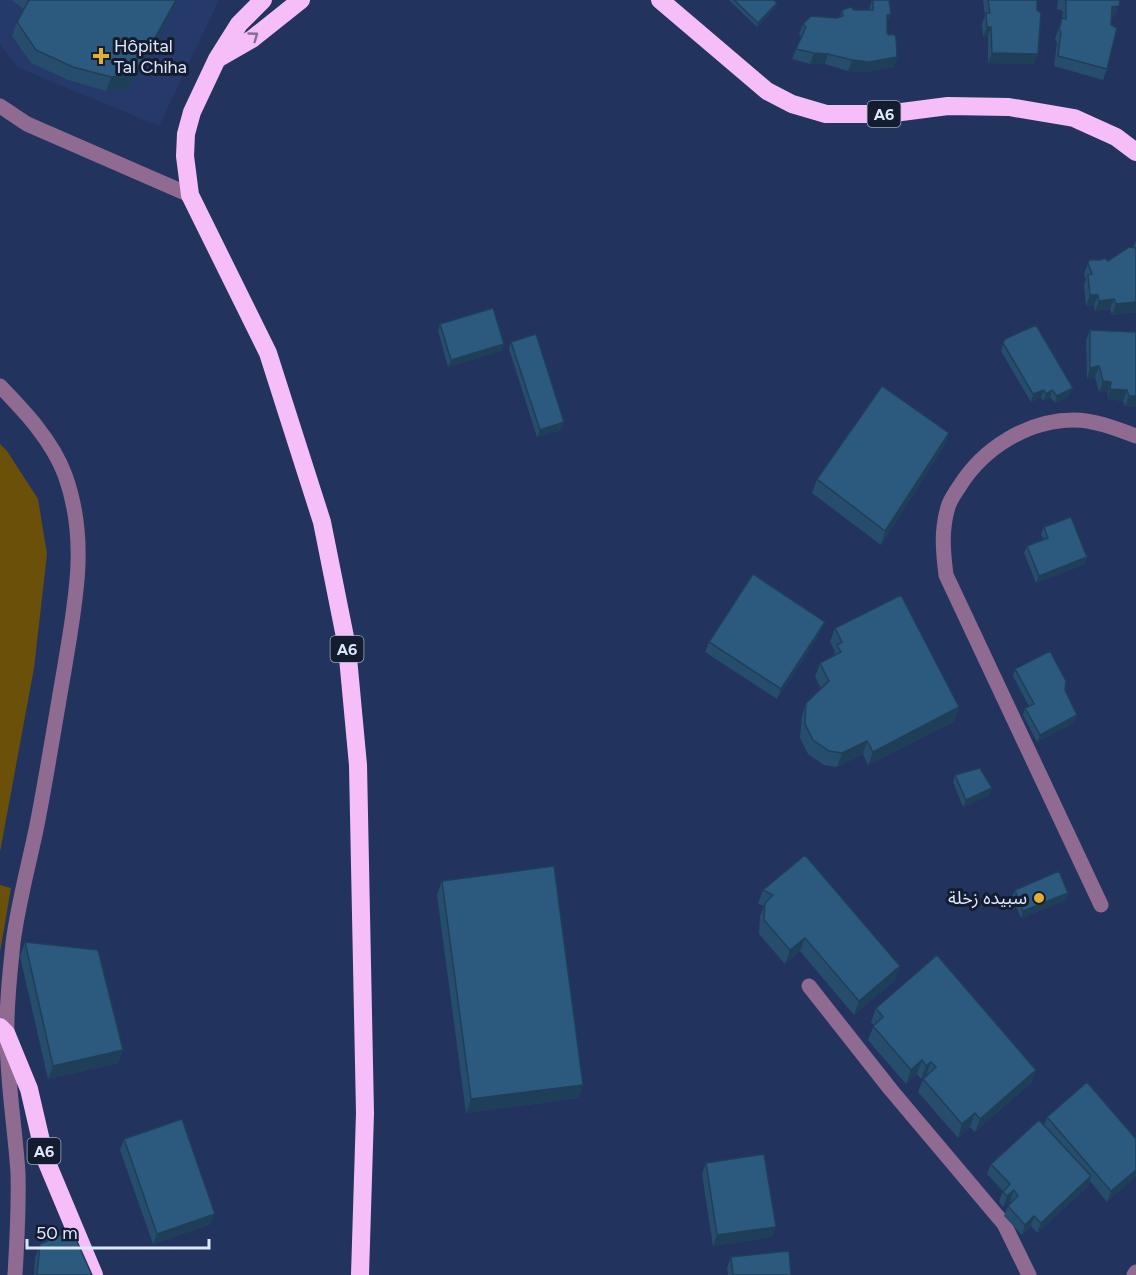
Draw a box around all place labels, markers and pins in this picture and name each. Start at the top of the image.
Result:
place label: Hôpital Tal Chiha [114,35,187,78]
marker: Hôpital Tal Chiha [92,47,110,65]
place label: سبيده زخلة [948,887,1027,909]
marker: سبيده زخلة [1032,891,1046,905]

